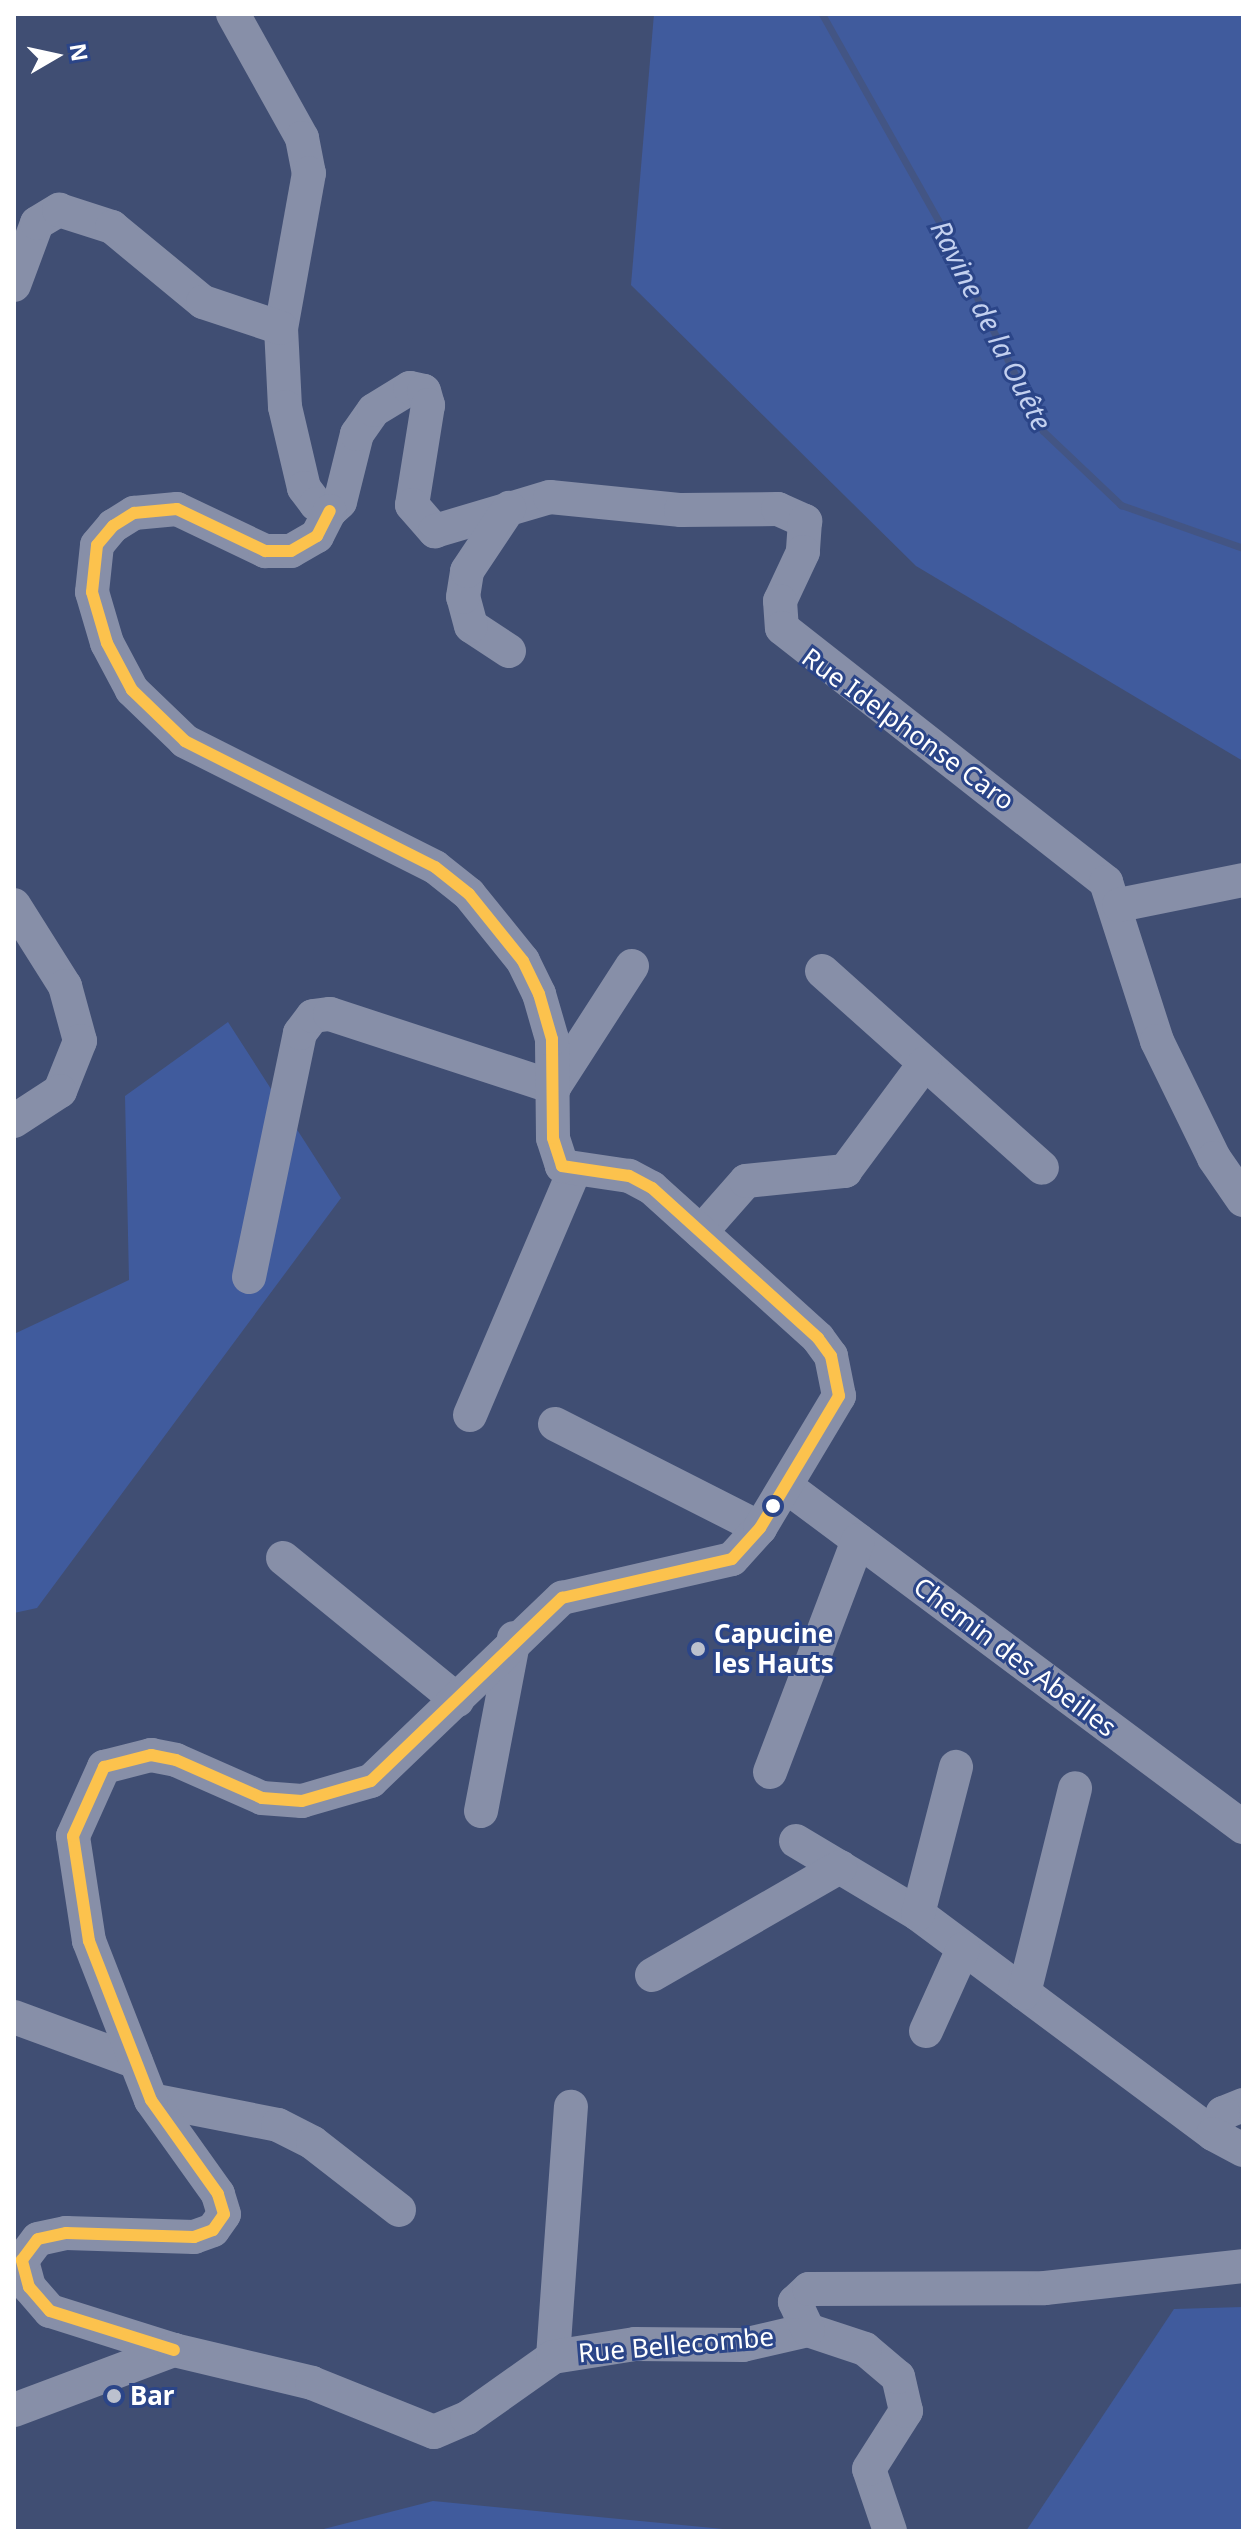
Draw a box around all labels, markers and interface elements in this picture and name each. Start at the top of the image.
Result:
north arrow [16,16,96,96]
text: N [63,41,96,63]
water label: Ravine de la Ouête [925,214,1059,436]
street label: Rue Idelphonse Caro [796,642,1020,816]
unlabelled marker [765,1498,781,1514]
street label: Chemin des Abeilles [908,1571,1122,1743]
place label: Capucine les Hauts [714,1618,834,1680]
marker: Capucine les Hauts [689,1640,707,1658]
street label: Rue Bellecombe [577,2321,775,2369]
place label: Bar [130,2380,174,2412]
marker: Bar [105,2387,123,2405]

